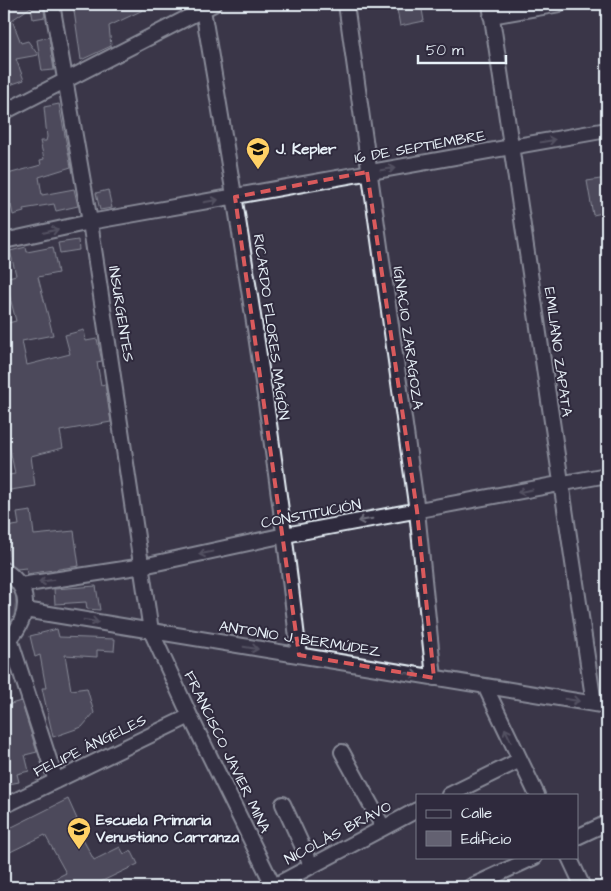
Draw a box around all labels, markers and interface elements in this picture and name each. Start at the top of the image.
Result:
scale bar [418,32,506,64]
text: 50 m [426,40,464,61]
street label: 16 DE SEPTIEMBRE [353,125,488,169]
one-way arrow [540,135,556,145]
school or university icon: J. Kepler [245,136,271,170]
place label: J. Kepler [275,139,337,160]
one-way arrow [380,163,396,173]
one-way arrow [203,196,219,206]
one-way arrow [43,226,59,235]
street label: RICARDO FLORES MAGÓN [248,233,294,421]
street label: INSURGENTES [103,264,139,364]
street label: IGNACIO ZARAGOZA [388,265,428,411]
street label: EMILIANO ZAPATA [539,286,578,419]
one-way arrow [517,486,533,496]
street label: CONSTITUCIÓN [259,494,363,534]
one-way arrow [358,516,374,526]
one-way arrow [198,548,214,558]
one-way arrow [38,576,54,586]
one-way arrow [82,616,98,626]
street label: ANTONIO J. BERMÚDEZ [218,616,383,662]
one-way arrow [243,643,259,653]
street label: FRANCISCO JAVIER MINA [179,667,276,837]
one-way arrow [403,669,419,679]
one-way arrow [563,696,579,706]
street label: FELIPE ÁNGELES [30,709,150,783]
one-way arrow [503,728,513,743]
legend [416,794,578,858]
street label: NICOLÁS BRAVO [281,796,395,870]
text: Calle [461,803,492,824]
place label: Escuela Primaria Venustiano Carranza [95,810,239,848]
school or university icon: Escuela Primaria Venustiano Carranza [66,816,92,850]
text: Edificio [461,829,512,850]

